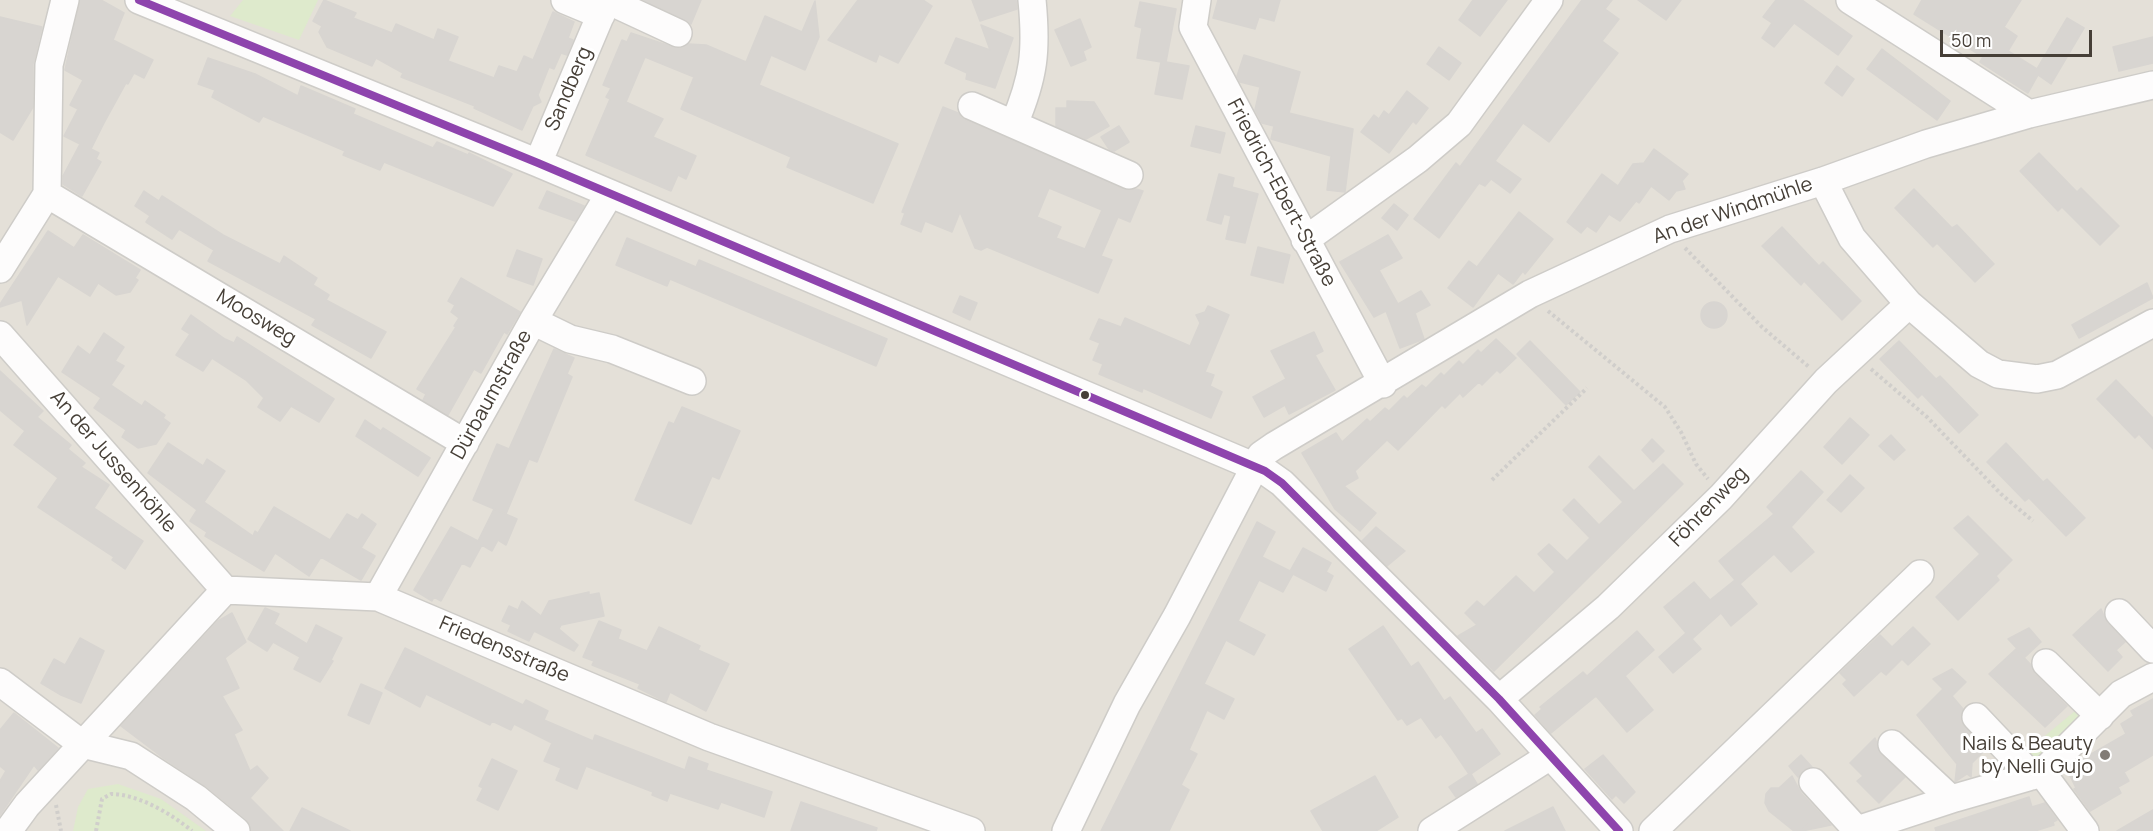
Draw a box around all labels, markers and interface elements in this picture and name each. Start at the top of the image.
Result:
scale bar [1943,18,2094,56]
text: 50 m [1951,28,1991,52]
street label: Sandberg [541,43,597,135]
street label: Friedrich-Ebert-Straße [1221,95,1341,291]
street label: An der Windmühle [1650,172,1816,250]
street label: Moosweg [212,285,300,351]
street label: Dürbaumstraße [447,326,537,464]
street label: An der Jussenhöhle [45,386,181,538]
unlabelled marker [1079,389,1091,401]
street label: Föhrenweg [1665,462,1753,552]
street label: Friedensstraße [435,612,573,688]
place label: Nails & Beauty by Nelli Gujo [1962,732,2093,779]
marker: Nails & Beauty by Nelli Gujo [2098,748,2112,762]

